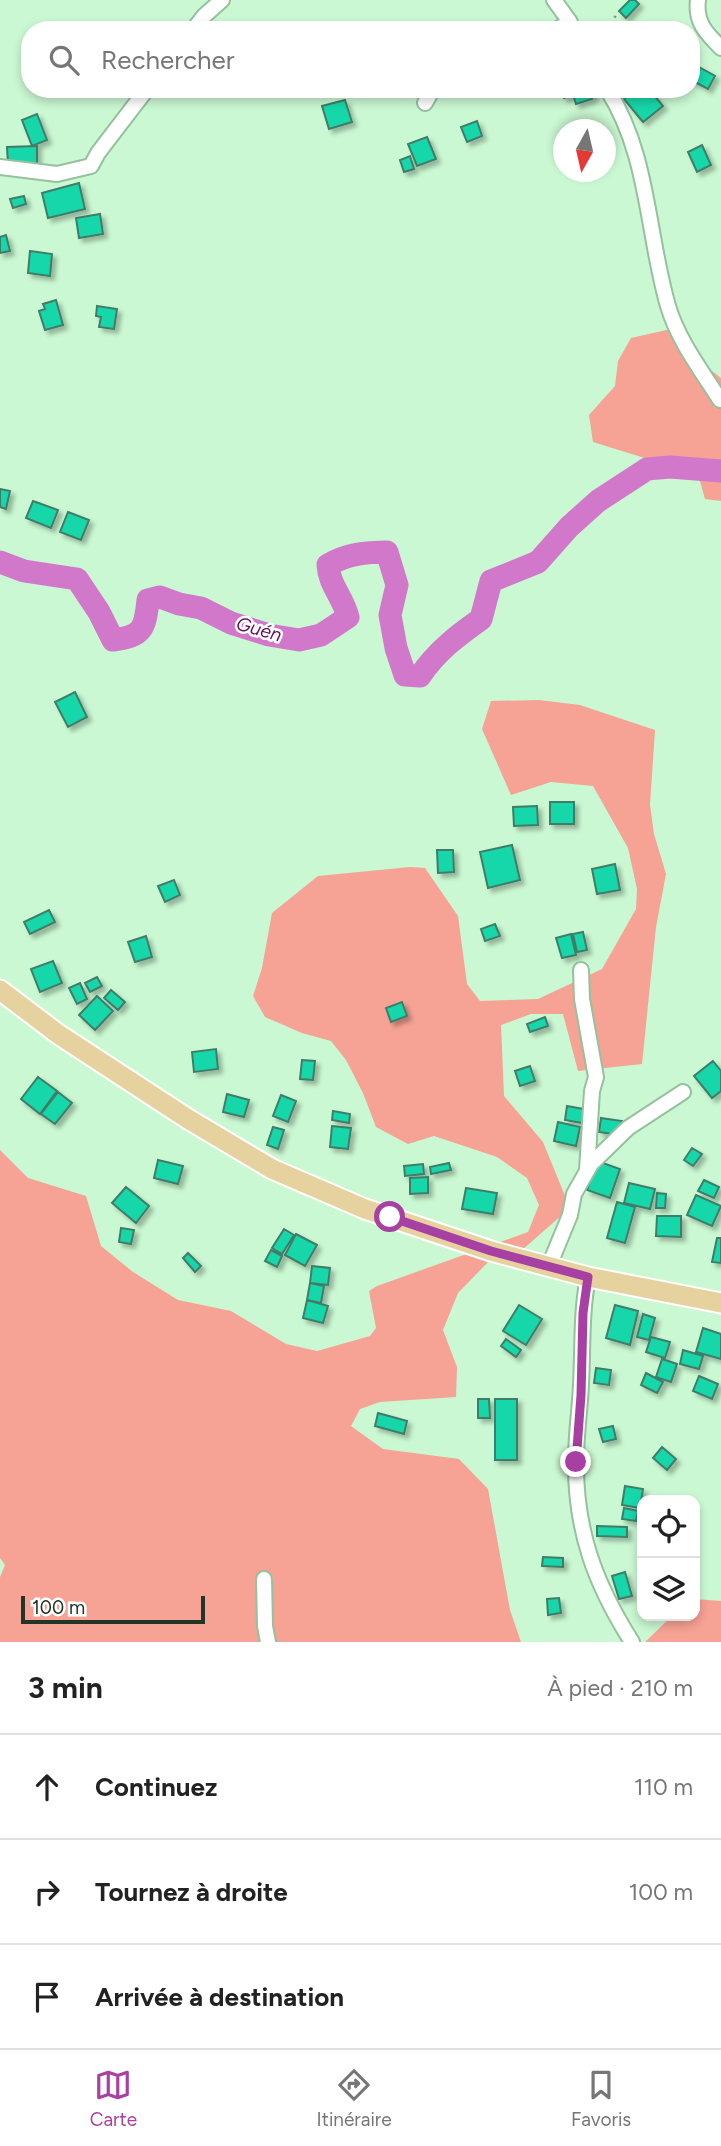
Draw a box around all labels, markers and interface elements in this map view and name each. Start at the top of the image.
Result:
search box [21,21,700,98]
icon: search [45,41,83,79]
text: Rechercher [101,44,235,76]
north arrow [553,119,616,182]
water label: Guén [234,612,285,647]
route start [374,1201,405,1232]
route end [560,1446,591,1477]
map controls [637,1495,700,1621]
button: locate [637,1495,700,1558]
button: layers [637,1558,700,1621]
scale bar [21,1593,205,1625]
text: 100 m [32,1596,85,1619]
text: 3 min [28,1669,103,1706]
text: À pied · 210 m [547,1674,693,1702]
icon: ahead [28,1768,66,1806]
text: Continuez [95,1771,217,1803]
text: 110 m [634,1773,693,1801]
icon: right [28,1873,66,1911]
text: Tournez à droite [95,1876,288,1908]
text: 100 m [629,1878,693,1906]
icon: arrive [28,1978,66,2016]
text: Arrivée à destination [95,1981,344,2013]
tab: Carte [90,2066,137,2131]
tab: Itinéraire [317,2066,392,2131]
tab: Favoris [571,2066,631,2131]

